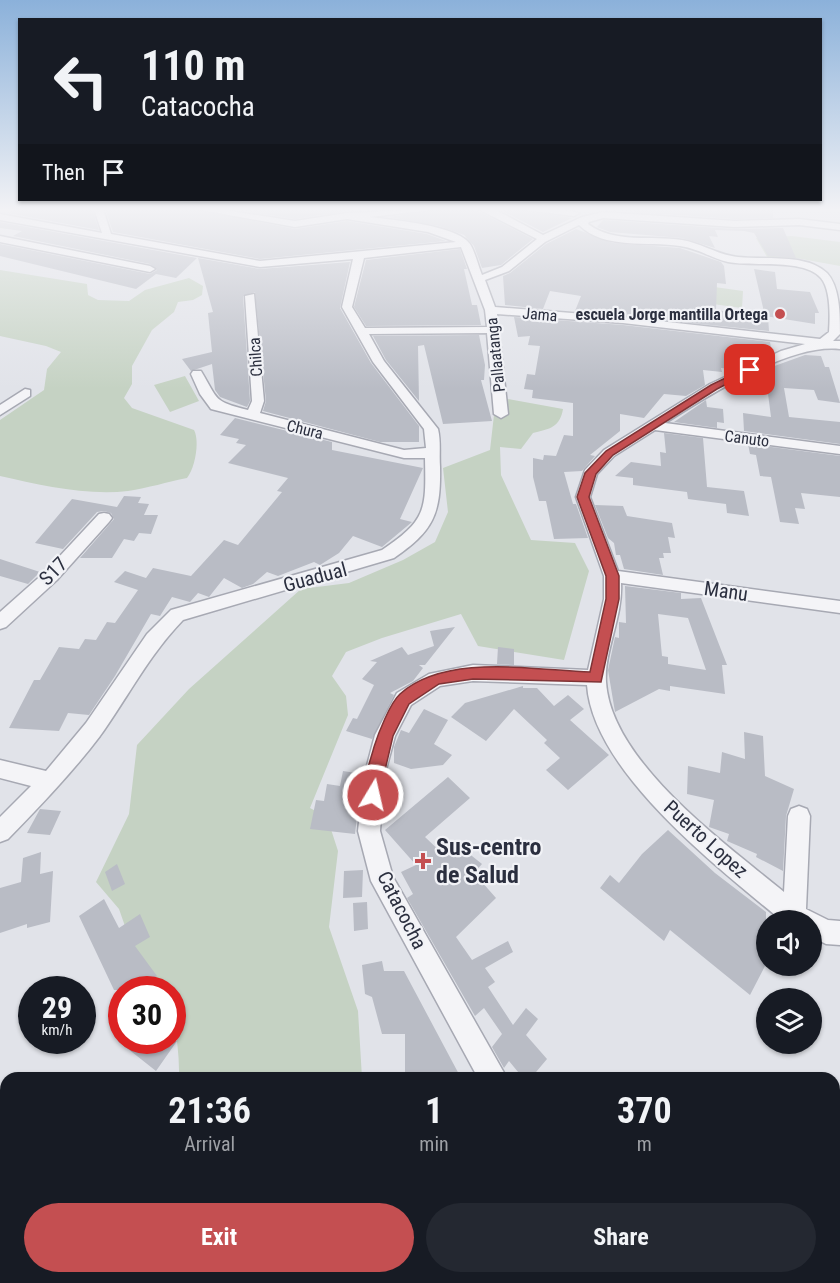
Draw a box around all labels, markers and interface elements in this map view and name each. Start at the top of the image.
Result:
text: 110 m [141,41,246,90]
icon: left [42,42,120,120]
text: Catacocha [141,91,255,123]
icon: arrive [97,156,130,189]
text: Then [42,160,85,185]
street label: Jama [522,304,558,325]
place label: escuela Jorge mantilla Ortega [576,305,768,324]
marker: escuela Jorge mantilla Ortega [773,307,787,321]
street label: Pallaatanga [482,317,509,393]
street label: Chilca [245,337,266,377]
pin [724,344,775,395]
icon: arrive [733,353,766,386]
street label: Chura [285,416,325,443]
street label: Canuto [724,426,770,451]
street label: S17 [34,552,72,590]
street label: Guadual [281,557,349,597]
street label: Manu [703,576,749,606]
position arrow [341,763,405,827]
street label: Puerto Lopez [659,795,753,883]
place label: Sus-centro de Salud [436,833,542,889]
marker: Sus-centro de Salud [414,852,432,870]
street label: Catacocha [372,867,432,953]
map controls [756,910,822,1054]
button: sound [756,910,822,976]
speed limit sign: 30 [108,976,186,1054]
button: layers [756,988,822,1054]
text: 29 [42,990,72,1025]
text: km/h [42,1021,72,1039]
text: 21:36 [168,1090,251,1132]
text: 1 [425,1090,443,1132]
text: 370 [617,1090,672,1132]
text: Arrival [184,1132,235,1156]
text: min [419,1132,449,1156]
text: m [637,1132,652,1156]
button: Exit [24,1203,414,1272]
button: Share [426,1203,816,1272]

